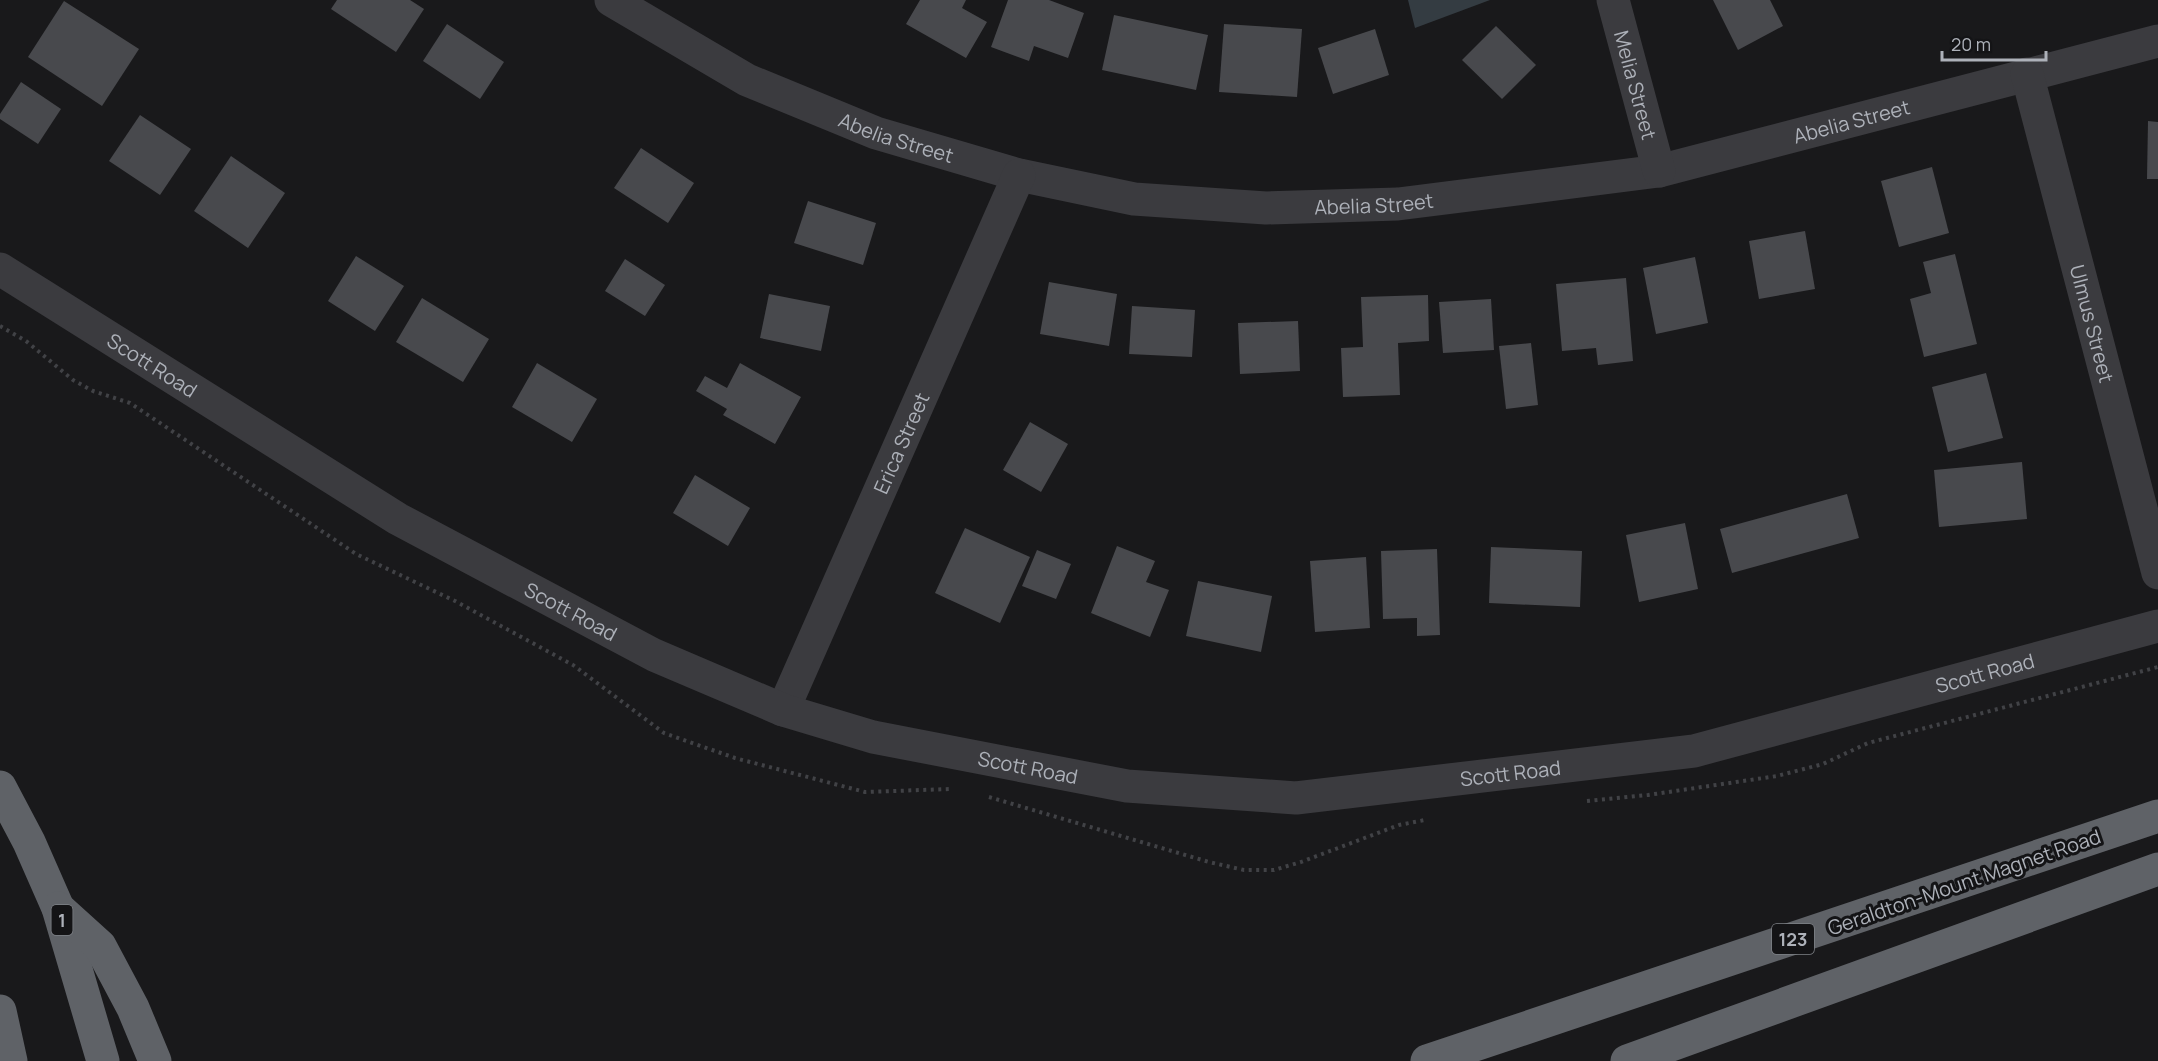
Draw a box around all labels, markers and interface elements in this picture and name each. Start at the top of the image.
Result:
scale bar [1942,24,2046,62]
street label: Melia Street [1608,28,1663,142]
text: 20 m [1951,32,1991,56]
street label: Abelia Street [1790,93,1913,149]
street label: Abelia Street [835,106,957,169]
street label: Abelia Street [1314,186,1435,220]
street label: Ulmus Street [2064,262,2121,385]
street label: Scott Road [102,326,202,403]
street label: Erica Street [867,388,935,498]
street label: Scott Road [520,575,622,647]
street label: Scott Road [1932,646,2037,699]
street label: Scott Road [976,744,1080,790]
street label: Scott Road [1458,753,1562,792]
street label: Geraldton-Mount Magnet Road [1824,823,2104,941]
road number: 1 [52,905,72,935]
road number: 123 [1772,924,1814,954]

